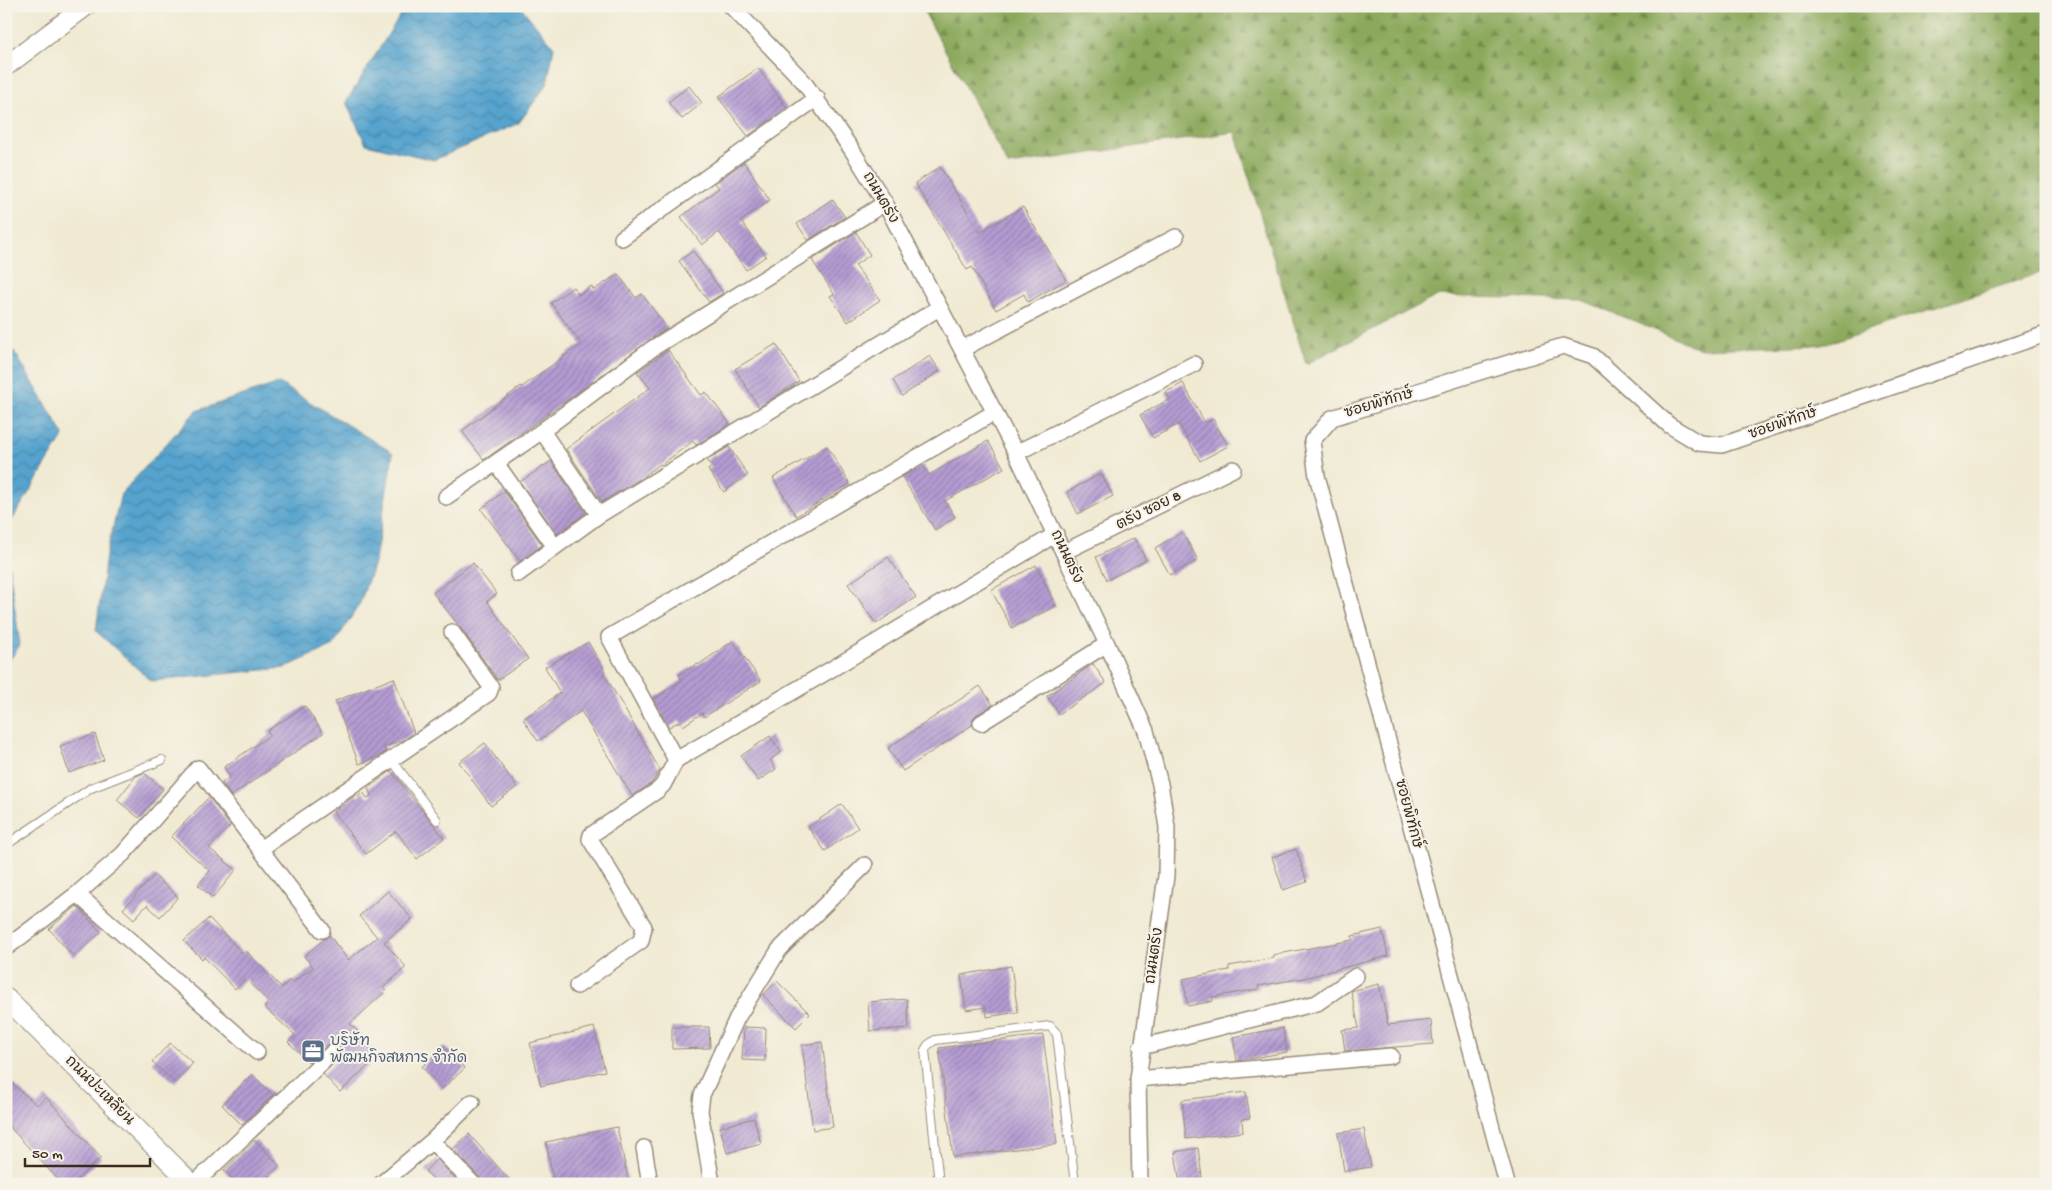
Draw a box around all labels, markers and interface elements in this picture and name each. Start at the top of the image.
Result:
street label: ถนนตรัง [858,168,904,227]
street label: ซอยพิทักษ์ [1341,382,1417,423]
street label: ซอยพิทักษ์ [1745,401,1821,444]
street label: ตรัง ซอย 8 [1113,486,1185,535]
street label: ถนนตรัง [1046,527,1088,586]
street label: ซอยพิทักษ์ [1390,776,1429,852]
street label: ถนนตรัง [1140,926,1168,985]
place label: บริษัท พัฒนกิจสหการ จำกัด [330,1031,467,1068]
office icon: บริษัท พัฒนกิจสหการ จำกัด [300,1038,326,1064]
street label: ถนนปะเหลียน [60,1051,139,1130]
scale bar [25,1135,150,1167]
text: 50 m [32,1146,63,1164]

